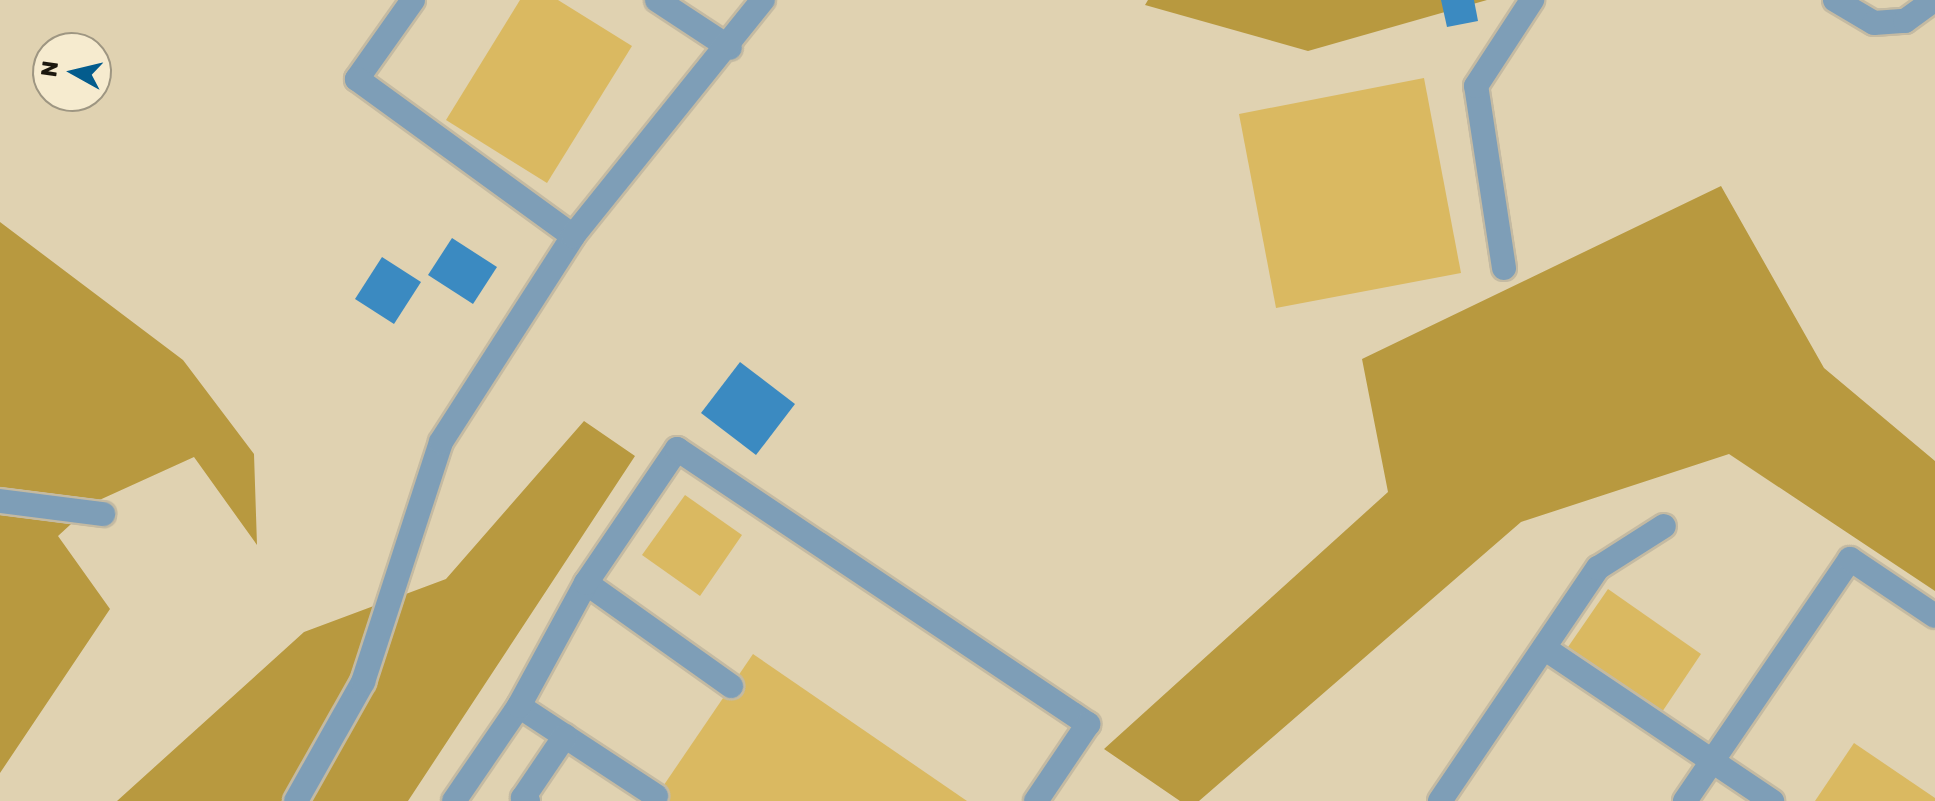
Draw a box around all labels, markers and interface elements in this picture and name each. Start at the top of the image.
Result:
north arrow [32,32,112,112]
text: N [35,59,64,79]

